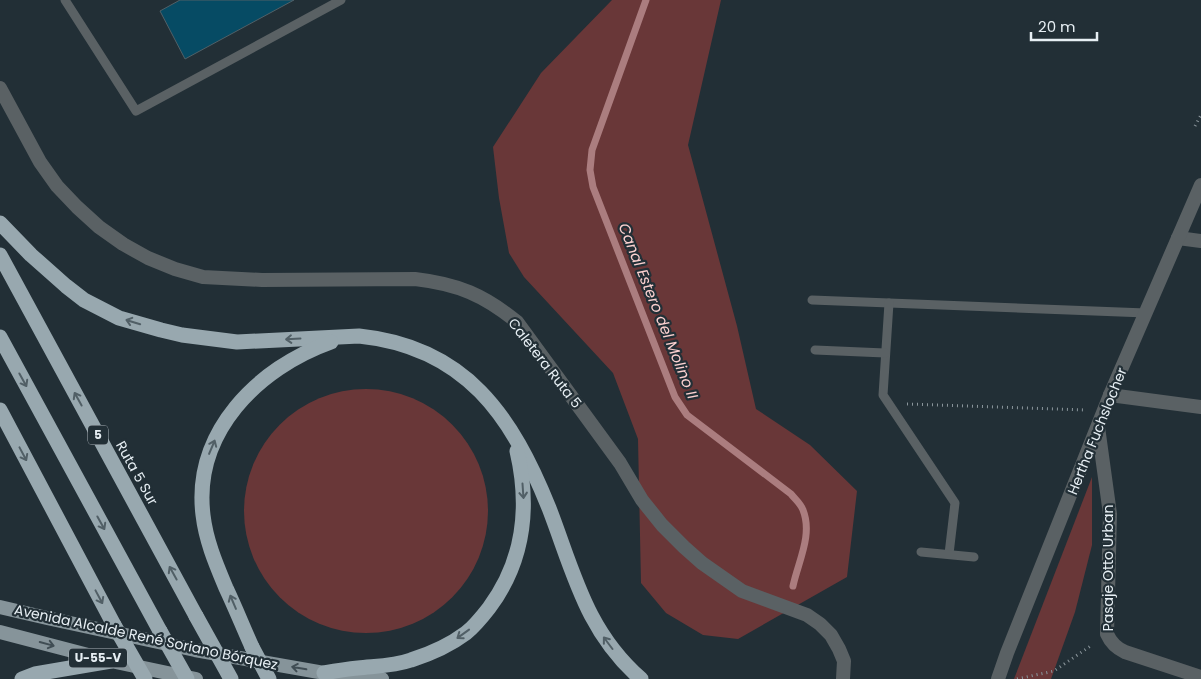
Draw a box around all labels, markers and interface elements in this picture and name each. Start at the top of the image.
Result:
scale bar [1031,10,1097,42]
text: 20 m [1038,16,1076,37]
water label: Canal Estero del Molino II [613,220,704,402]
street label: Caletera Ruta 5 [504,314,586,412]
one-way arrow [125,317,141,327]
one-way arrow [286,335,302,344]
street label: Hertha Fuchslocher [1062,364,1132,498]
one-way arrow [18,373,28,388]
one-way arrow [73,393,83,407]
road number: 5 [88,426,108,444]
street label: Ruta 5 Sur [111,437,163,509]
one-way arrow [208,440,218,455]
one-way arrow [18,446,28,461]
one-way arrow [518,482,527,498]
street label: Pasaje Otto Urban [1098,505,1118,631]
one-way arrow [97,515,106,530]
one-way arrow [168,565,178,580]
one-way arrow [95,589,105,604]
one-way arrow [227,595,237,610]
street label: Avenida Alcalde René Soriano Bórquez [12,599,280,675]
one-way arrow [456,629,470,639]
one-way arrow [603,637,614,650]
one-way arrow [39,640,55,650]
road number: U-55-V [69,648,127,668]
one-way arrow [291,663,307,673]

